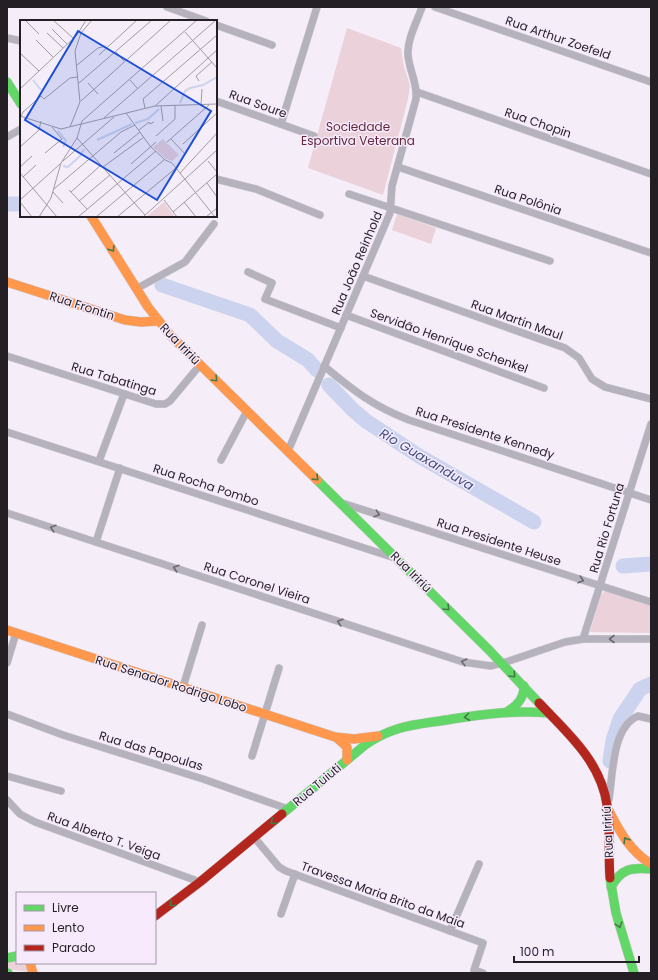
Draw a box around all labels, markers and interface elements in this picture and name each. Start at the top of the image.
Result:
street label: Rua Arthur Zoefeld [503,12,613,64]
inset map [20,20,217,217]
street label: Rua Soure [227,85,290,122]
street label: Rua Chopin [502,103,574,142]
park label: Sociedade Esportiva Veterana [301,118,415,149]
street label: Rua Polônia [492,180,564,219]
street label: Rua João Reinhold [327,208,386,317]
one-way arrow [107,245,114,252]
street label: Rua Frontin [48,287,117,324]
street label: Rua Martin Maul [469,295,565,344]
street label: Servidão Henrique Schenkel [368,304,530,377]
street label: Rua Iririú [156,319,204,368]
street label: Rua Tabatinga [69,357,159,400]
one-way arrow [210,374,218,382]
street label: Rua Presidente Kennedy [414,402,557,463]
water label: Rio Guaxanduva [376,424,478,495]
street label: Rua Rocha Pombo [151,459,262,510]
one-way arrow [311,473,319,481]
street label: Rua Rio Fortuna [585,481,628,575]
one-way arrow [374,510,381,518]
street label: Rua Presidente Heuse [435,513,563,570]
one-way arrow [49,524,56,533]
street label: Rua Iririú [387,547,436,596]
street label: Rua Coronel Vieira [202,557,312,608]
one-way arrow [173,564,180,573]
one-way arrow [578,575,585,584]
one-way arrow [443,603,450,611]
one-way arrow [337,618,344,626]
one-way arrow [609,635,615,643]
street label: Rua Senador Rodrigo Lobo [93,651,249,716]
one-way arrow [460,658,467,666]
one-way arrow [508,670,516,678]
one-way arrow [464,712,470,721]
street label: Rua das Papoulas [97,727,205,774]
street label: Rua Tuiuti [289,759,345,810]
street label: Rua Iririú [598,806,617,858]
street label: Rua Alberto T. Veiga [45,807,163,864]
one-way arrow [270,817,277,824]
one-way arrow [623,837,630,844]
street label: Travessa Maria Brito da Maia [299,857,467,932]
legend [16,892,156,964]
text: Livre [52,899,79,916]
one-way arrow [170,899,177,906]
text: Lento [52,919,85,936]
one-way arrow [614,921,623,928]
scale bar [514,938,639,964]
text: Parado [52,939,96,956]
text: 100 m [520,943,554,960]

